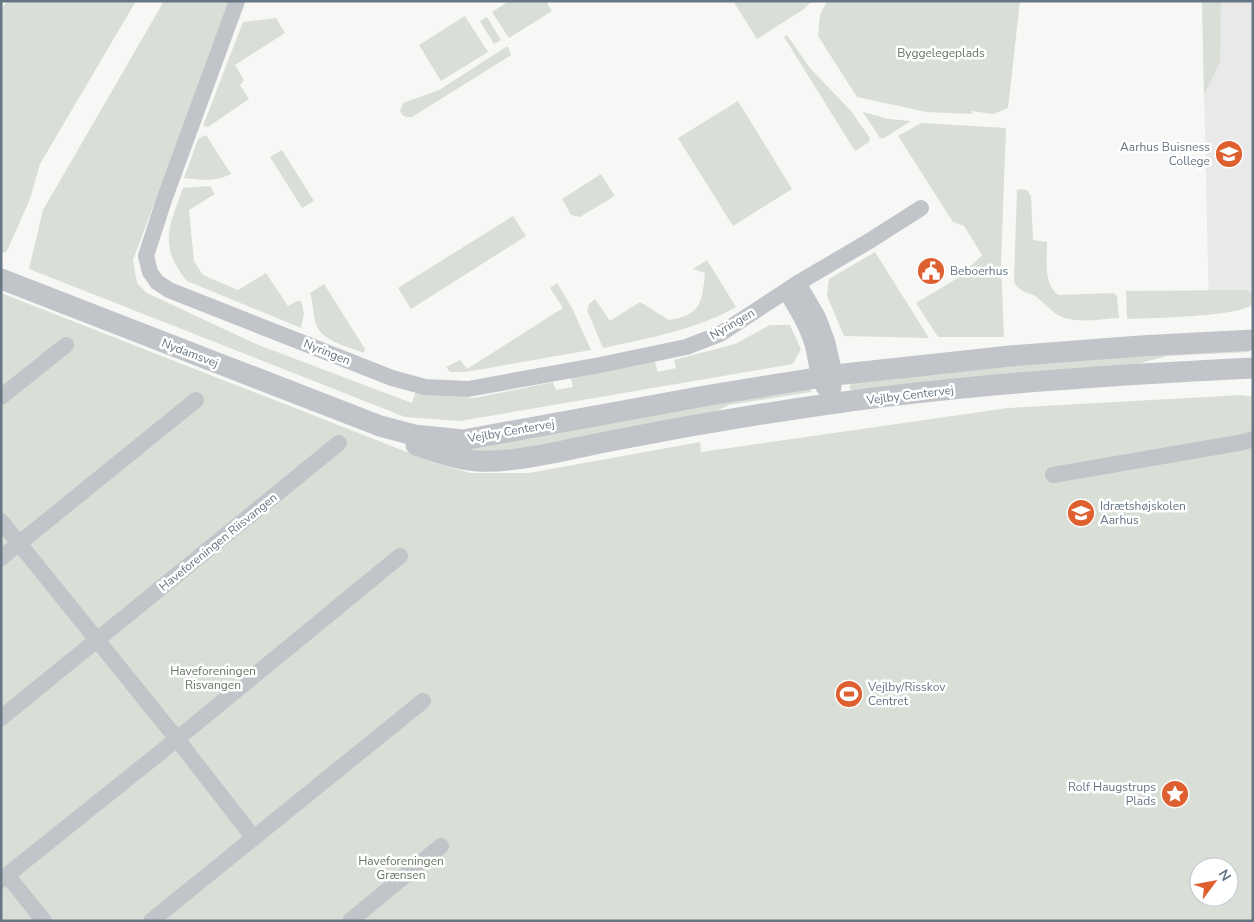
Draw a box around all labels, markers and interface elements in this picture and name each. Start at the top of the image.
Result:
park label: Byggelegeplads [897,45,985,61]
place label: Aarhus Buisness College [1120,139,1210,169]
school or university icon: Aarhus Buisness College [1214,139,1244,169]
public building icon: Beboerhus [916,256,946,286]
place label: Beboerhus [950,263,1008,279]
street label: Nyringen [707,305,757,343]
street label: Nydamsvej [159,335,221,371]
street label: Nyringen [301,335,353,369]
street label: Vejlby Centervej [864,382,955,408]
street label: Vejlby Centervej [465,415,556,447]
street label: Haveforeningen Riisvangen [156,489,280,595]
school or university icon: Idrætshøjskolen Aarhus [1066,498,1096,528]
place label: Idrætshøjskolen Aarhus [1100,498,1186,528]
park label: Haveforeningen Risvangen [170,663,256,693]
sports icon: Vejlby/Risskov Centret [834,679,864,709]
place label: Vejlby/Risskov Centret [867,679,946,709]
place label: Rolf Haugstrups Plads [1068,779,1156,809]
place icon: Rolf Haugstrups Plads [1160,779,1190,809]
park label: Haveforeningen Grænsen [358,853,444,883]
north arrow [1189,857,1239,907]
text: N [1214,866,1235,885]

